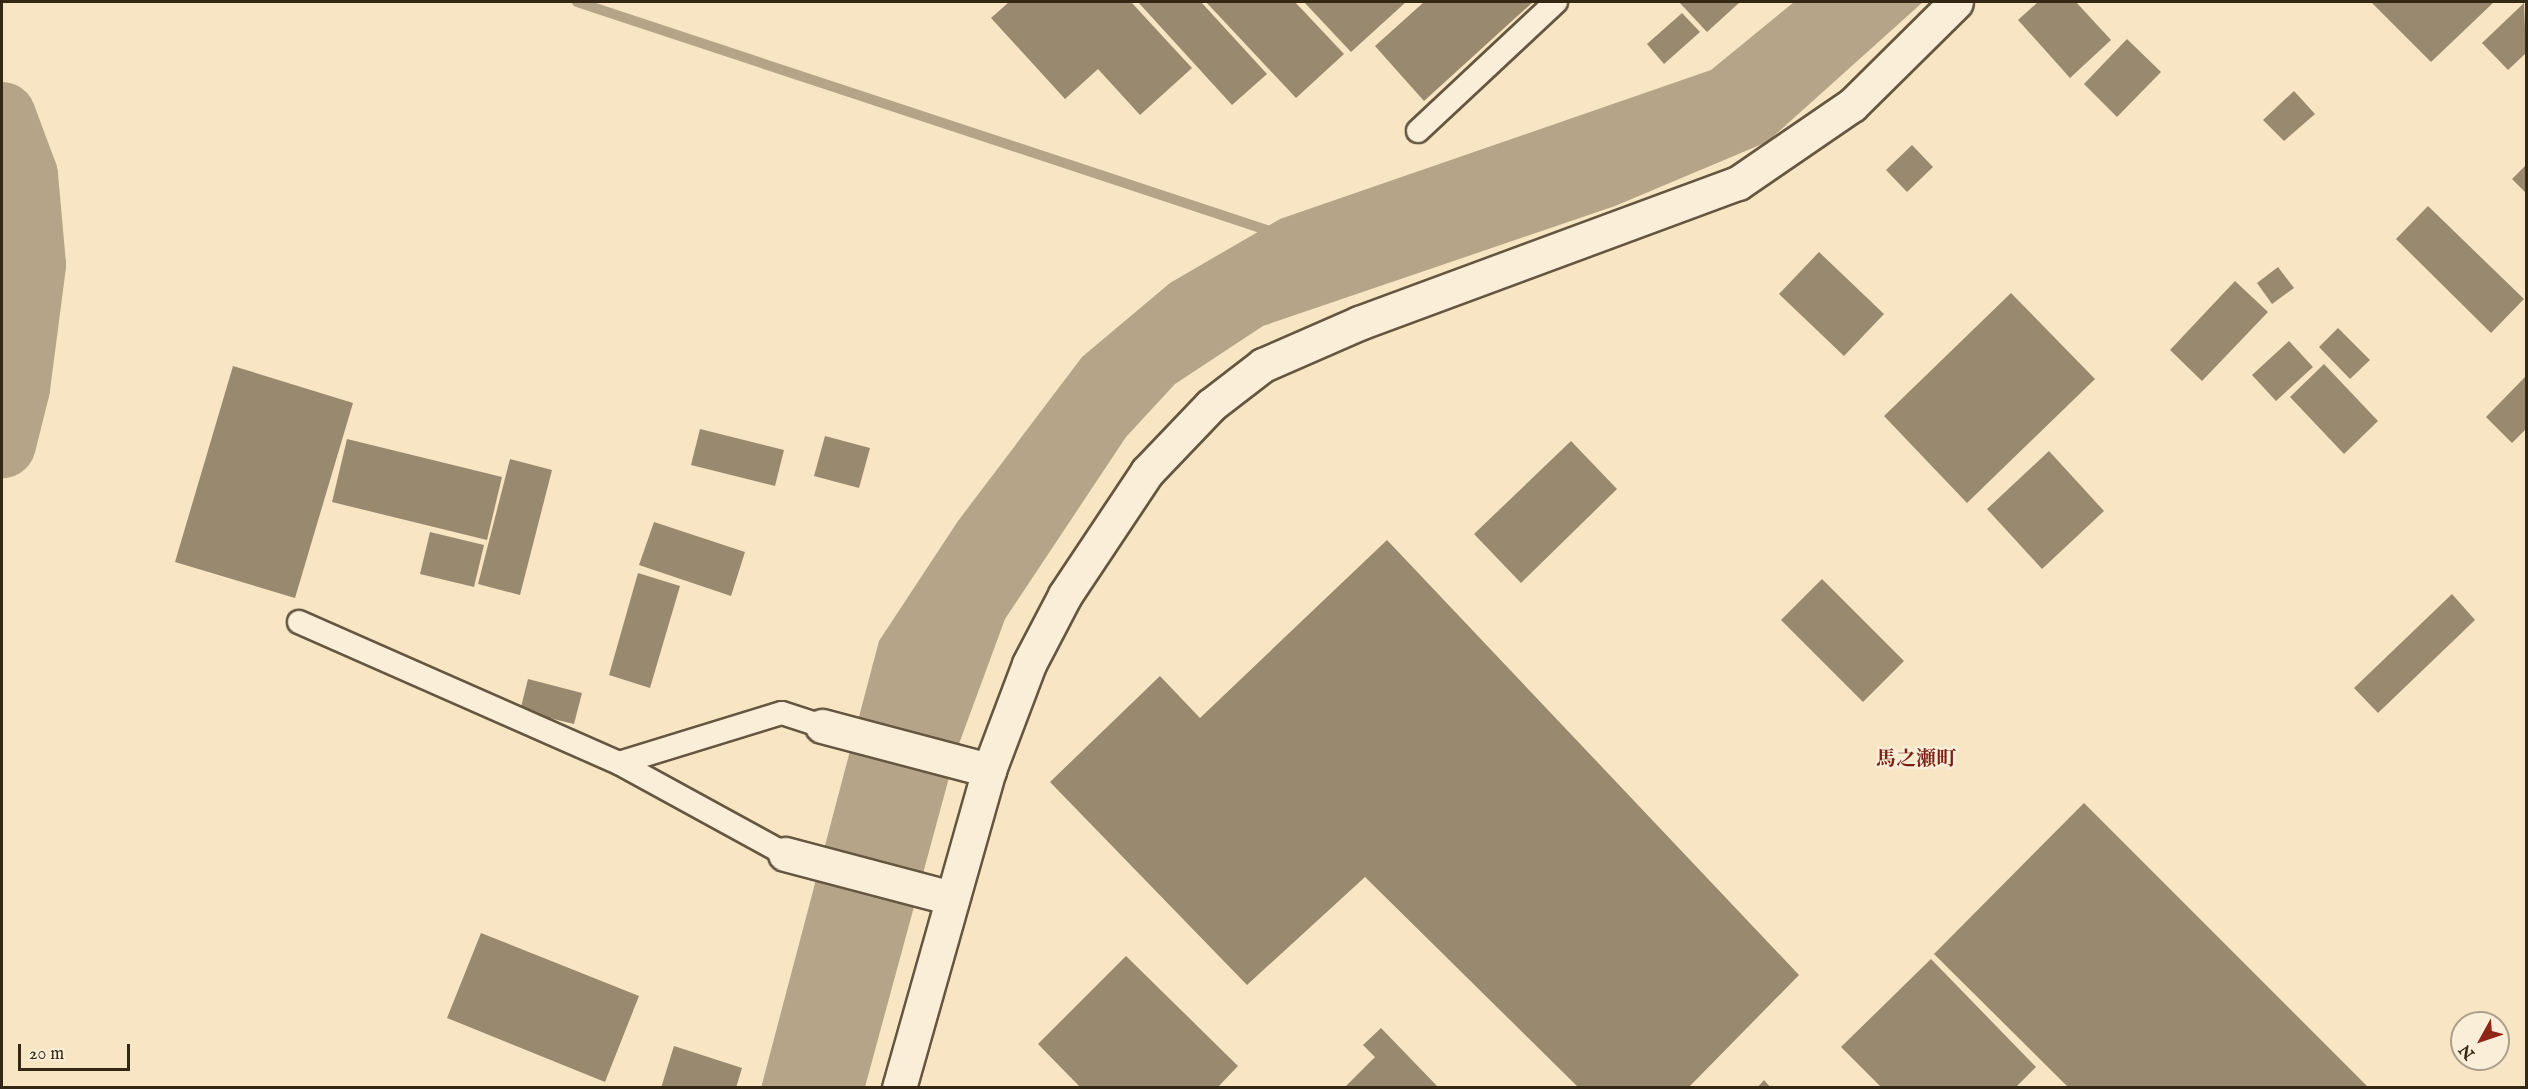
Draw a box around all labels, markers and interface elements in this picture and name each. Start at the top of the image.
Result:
district label: 馬之瀬町 [1876,747,1956,771]
north arrow [2450,1011,2510,1071]
scale bar [21,1032,134,1070]
text: N [2456,1040,2480,1063]
text: 20 m [29,1043,64,1066]

